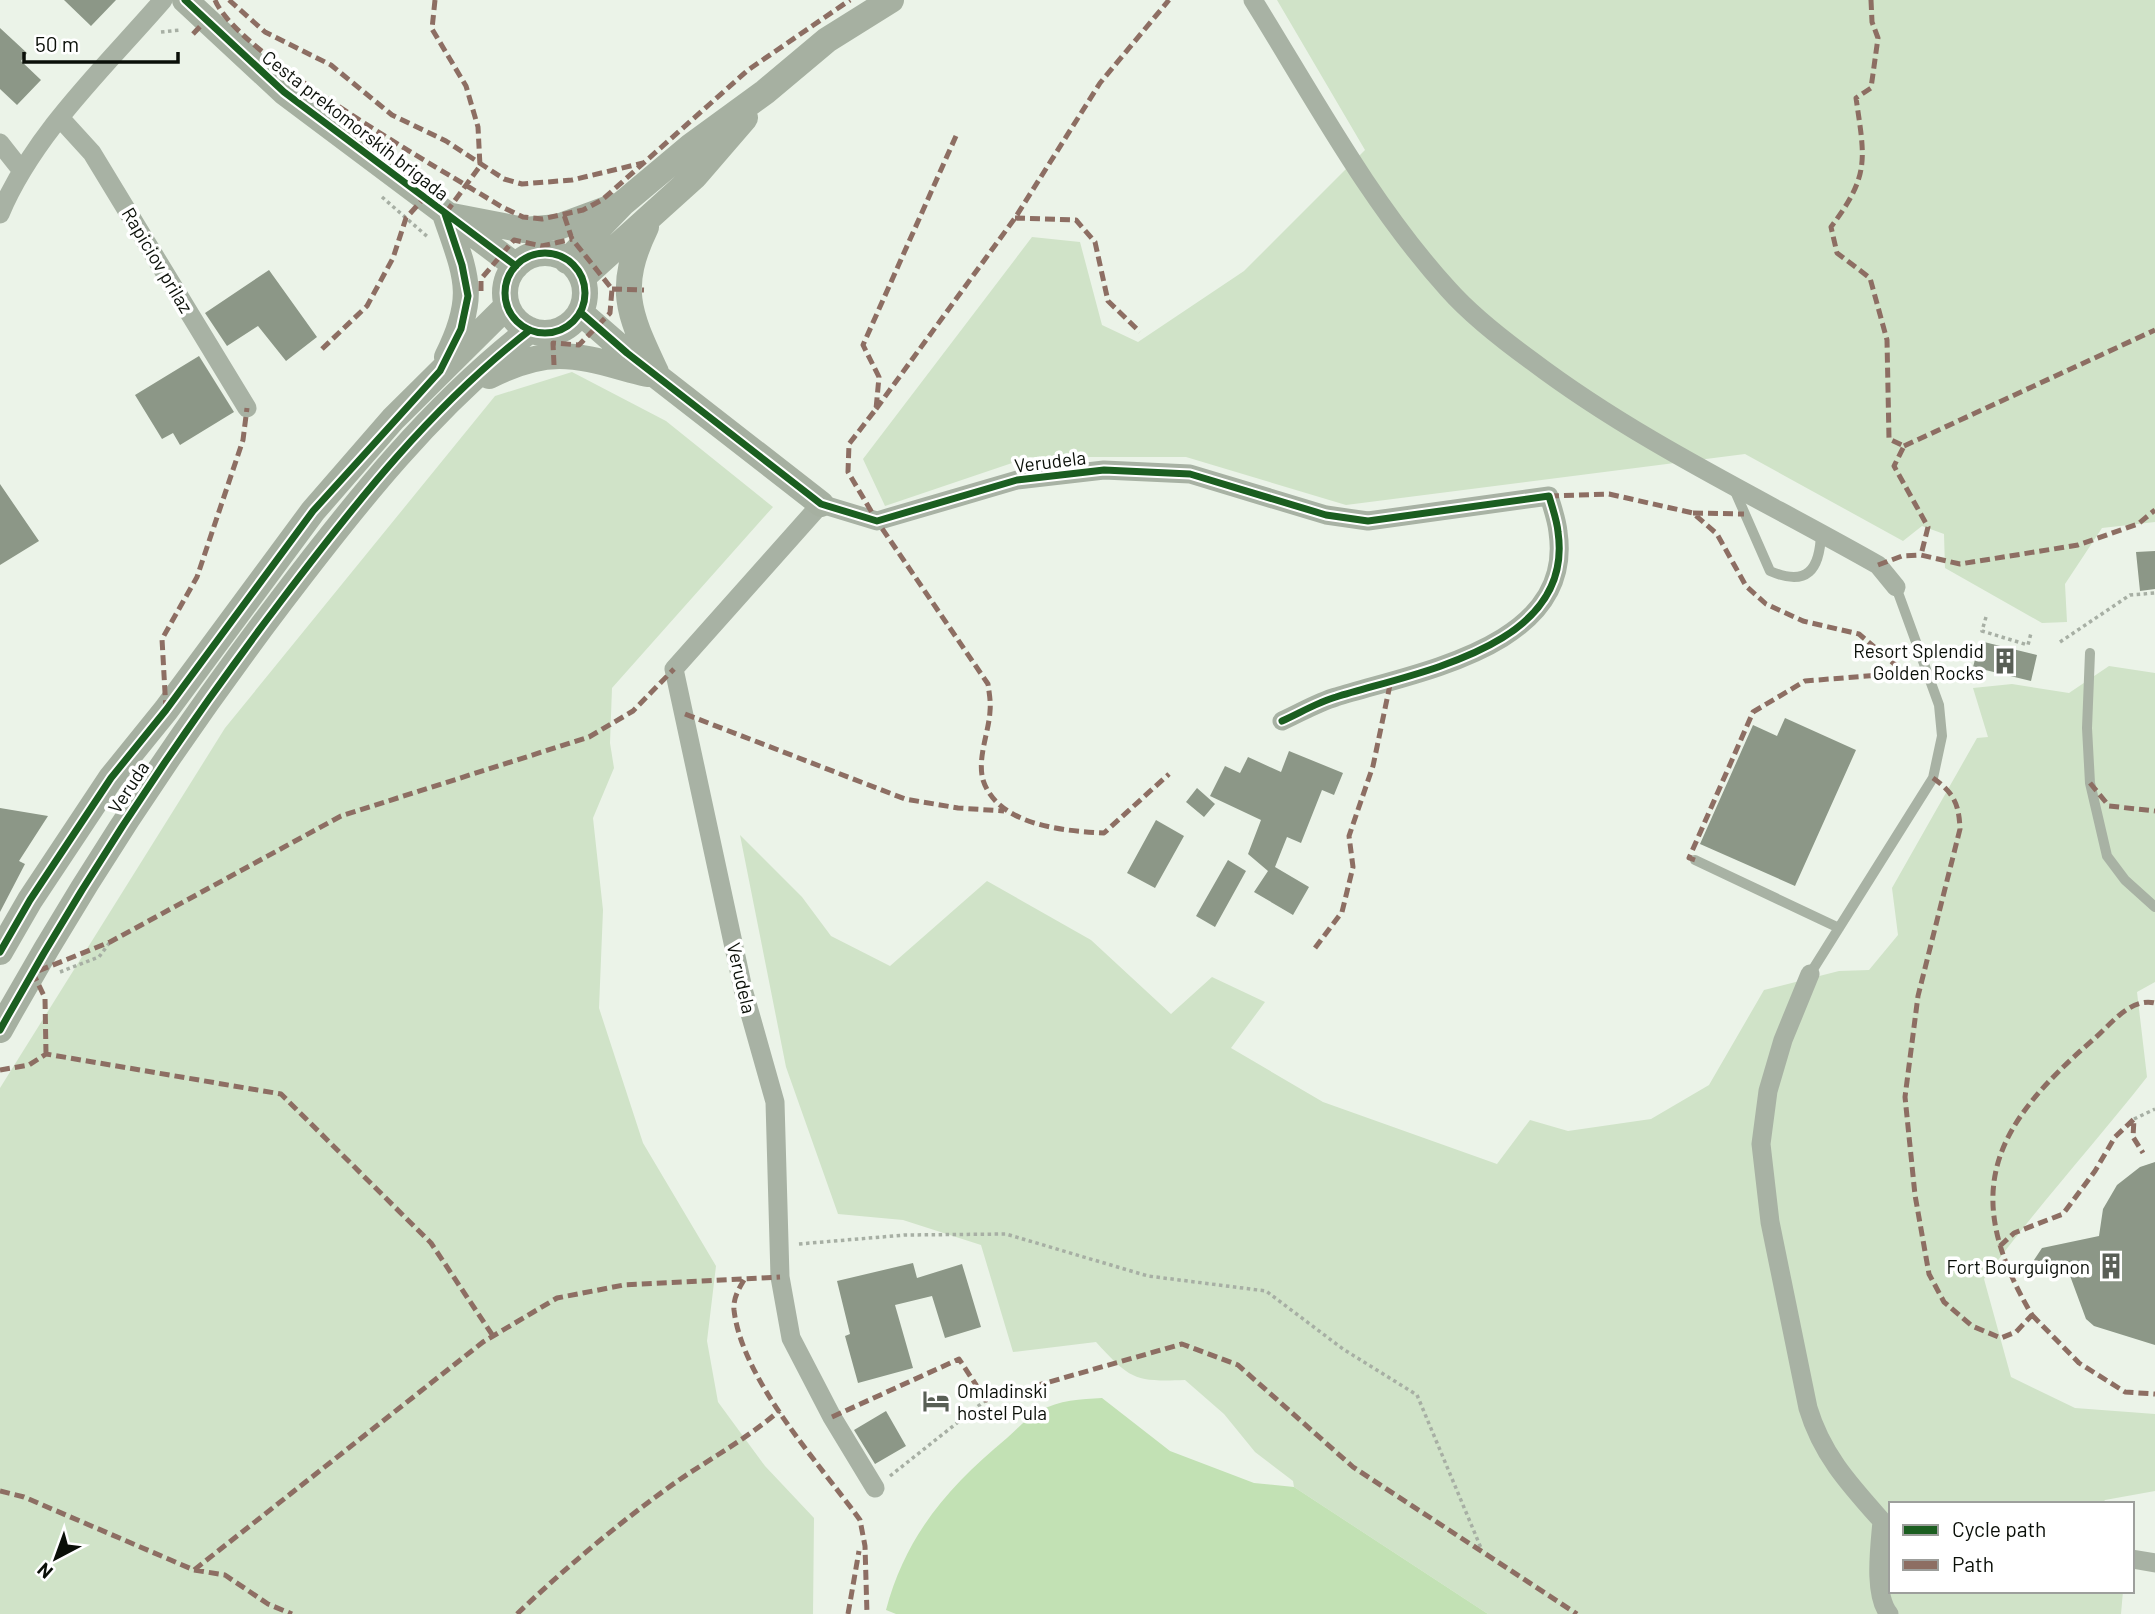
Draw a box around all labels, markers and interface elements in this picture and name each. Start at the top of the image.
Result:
scale bar [24,21,178,65]
text: 50 m [35,31,79,56]
street label: Cesta prekomorskih brigada [258,45,454,205]
street label: Rapiciov prilaz [118,203,198,317]
street label: Verudela [1013,445,1087,477]
place label: Resort Splendid Golden Rocks [1853,639,1984,684]
building icon: Resort Splendid Golden Rocks [1990,646,2020,676]
street label: Veruda [103,757,153,817]
street label: Verudela [723,940,761,1016]
building icon: Fort Bourguignon [2096,1251,2126,1281]
place label: Fort Bourguignon [1947,1255,2090,1278]
place label: Omladinski hostel Pula [957,1379,1048,1424]
hotel icon: Omladinski hostel Pula [921,1386,951,1416]
legend [1889,1502,2134,1593]
text: Cycle path [1952,1516,2046,1541]
north arrow [21,1523,91,1593]
text: Path [1952,1551,1994,1576]
text: N [32,1558,57,1584]

